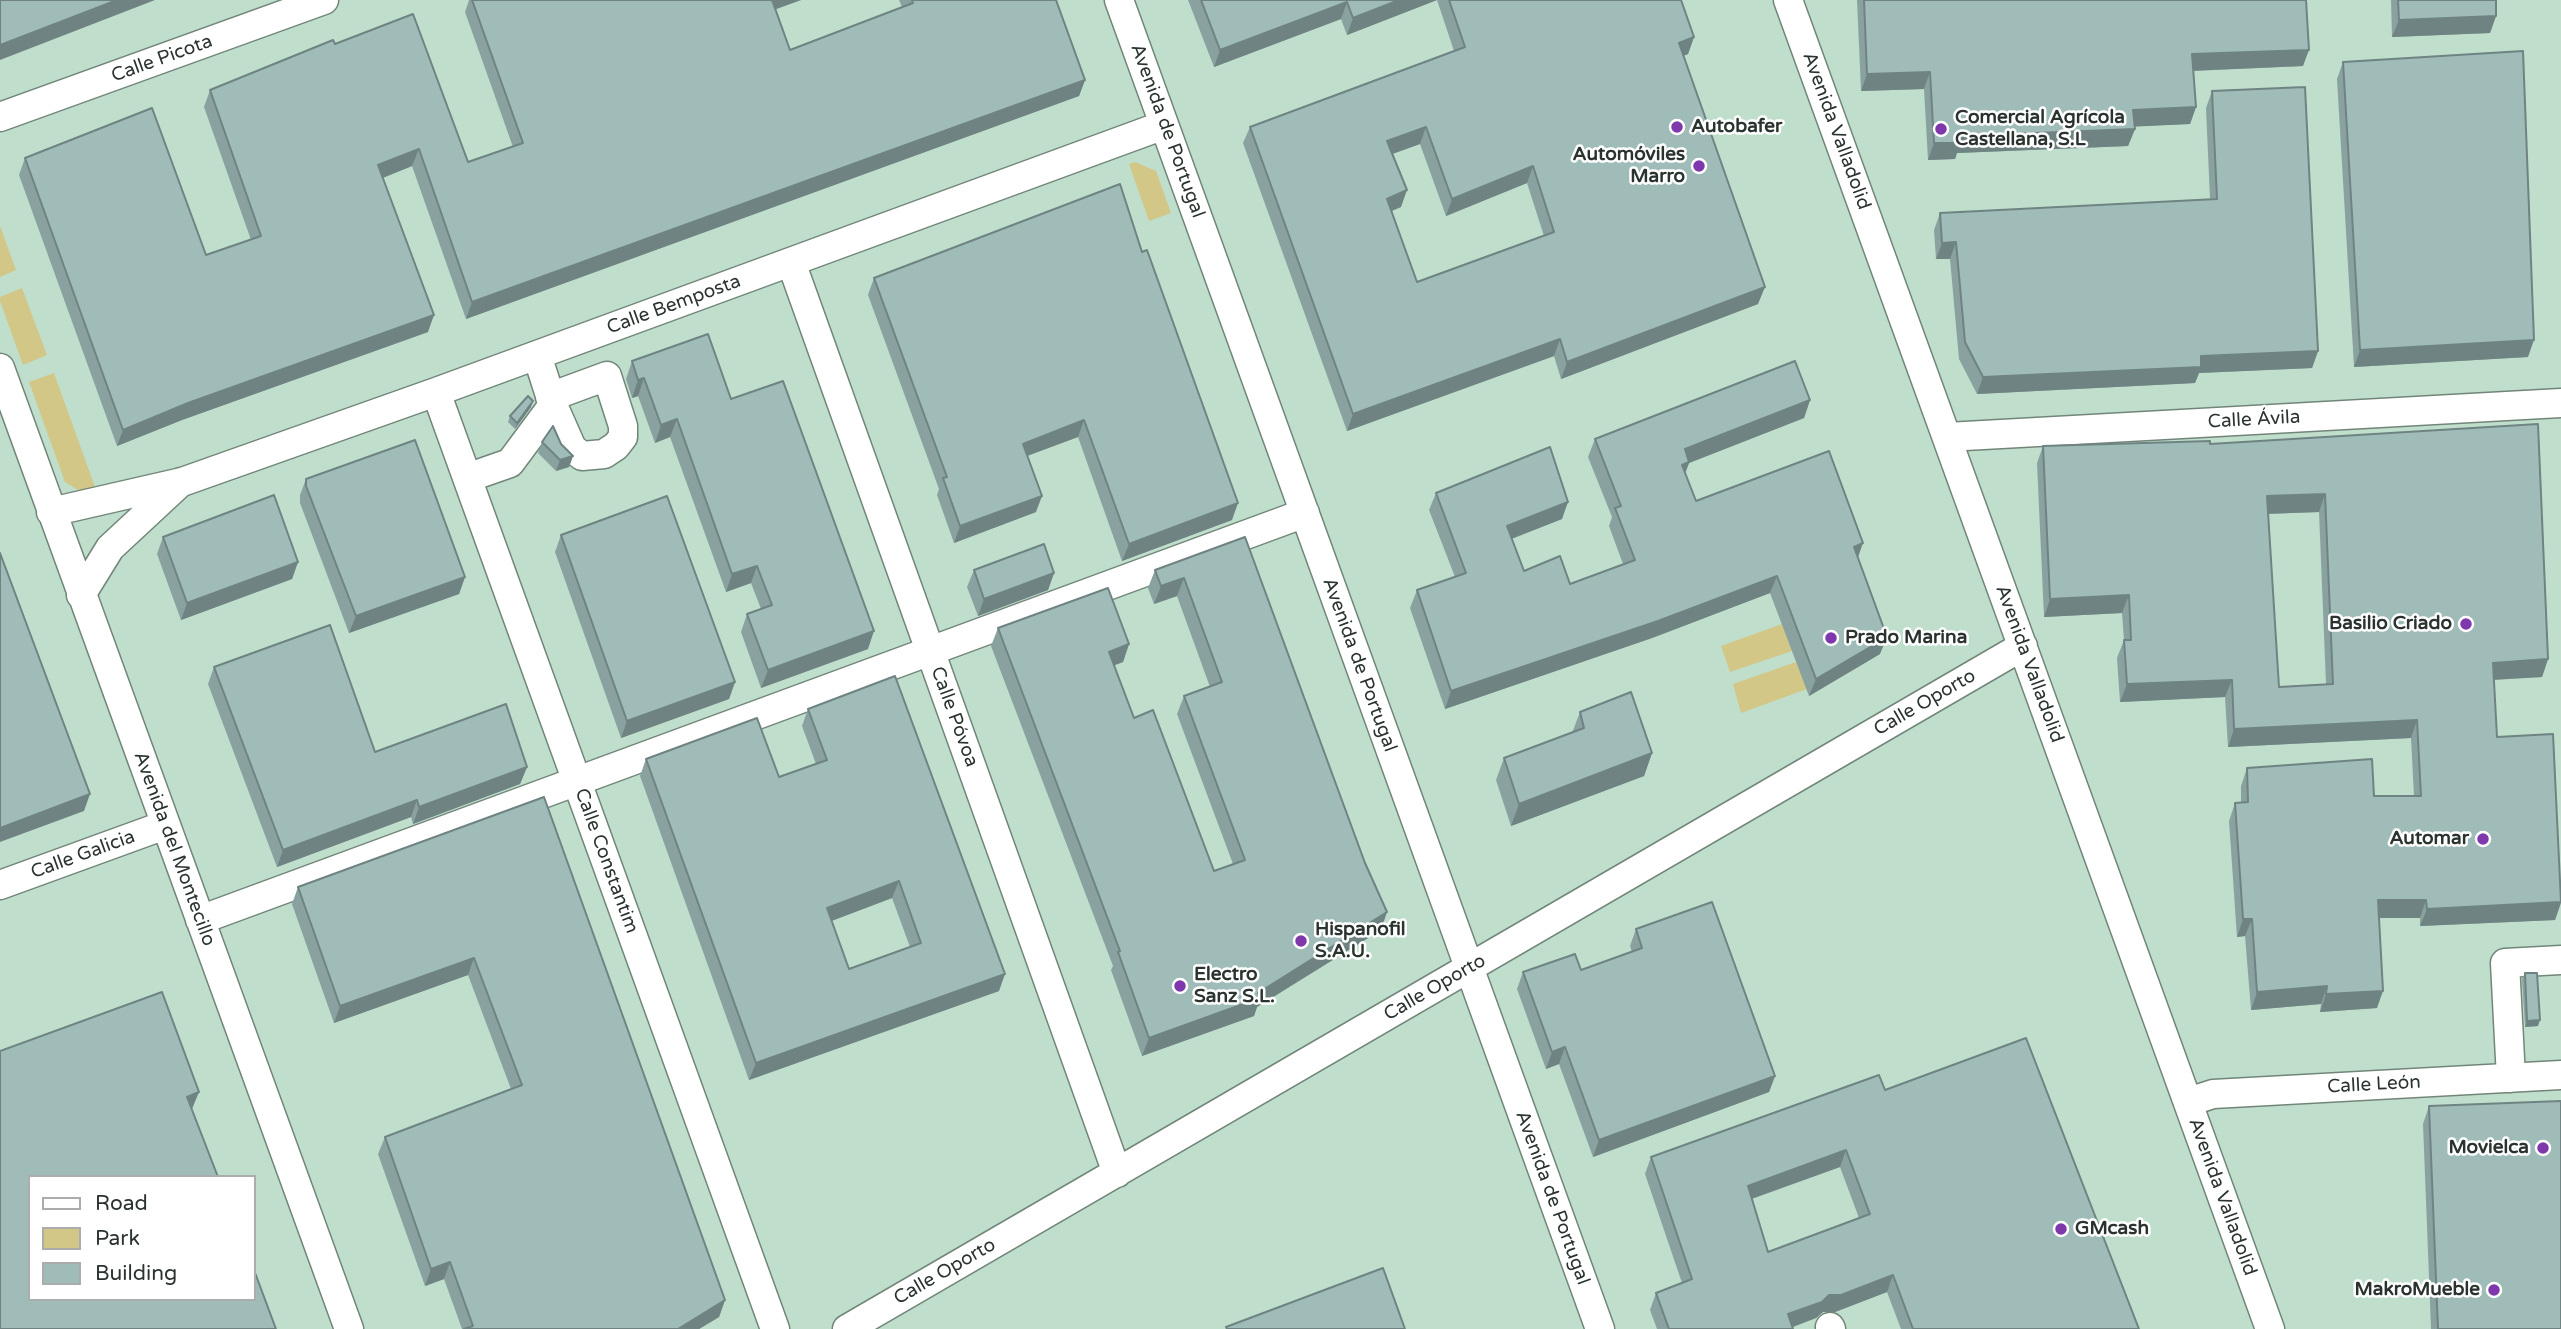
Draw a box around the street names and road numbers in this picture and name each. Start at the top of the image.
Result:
street label: Calle Picota [108,30,216,88]
street label: Avenida de Portugal [1125,41,1209,221]
street label: Avenida Valladolid [1797,49,1875,213]
street label: Calle Bemposta [604,270,744,340]
street label: Calle Ávila [2207,406,2301,434]
street label: Avenida de Portugal [1317,575,1401,755]
street label: Avenida Valladolid [1990,582,2068,746]
street label: Calle Póvoa [925,664,983,770]
street label: Calle Oporto [1870,665,1980,741]
street label: Avenida del Montecillo [128,749,220,949]
street label: Calle Constantim [569,785,643,937]
street label: Calle Galicia [28,826,138,884]
street label: Calle Oporto [1380,950,1490,1026]
street label: Calle León [2327,1071,2421,1099]
street label: Avenida de Portugal [1510,1108,1594,1288]
street label: Avenida Valladolid [2183,1115,2261,1279]
street label: Calle Oporto [890,1234,1000,1310]

